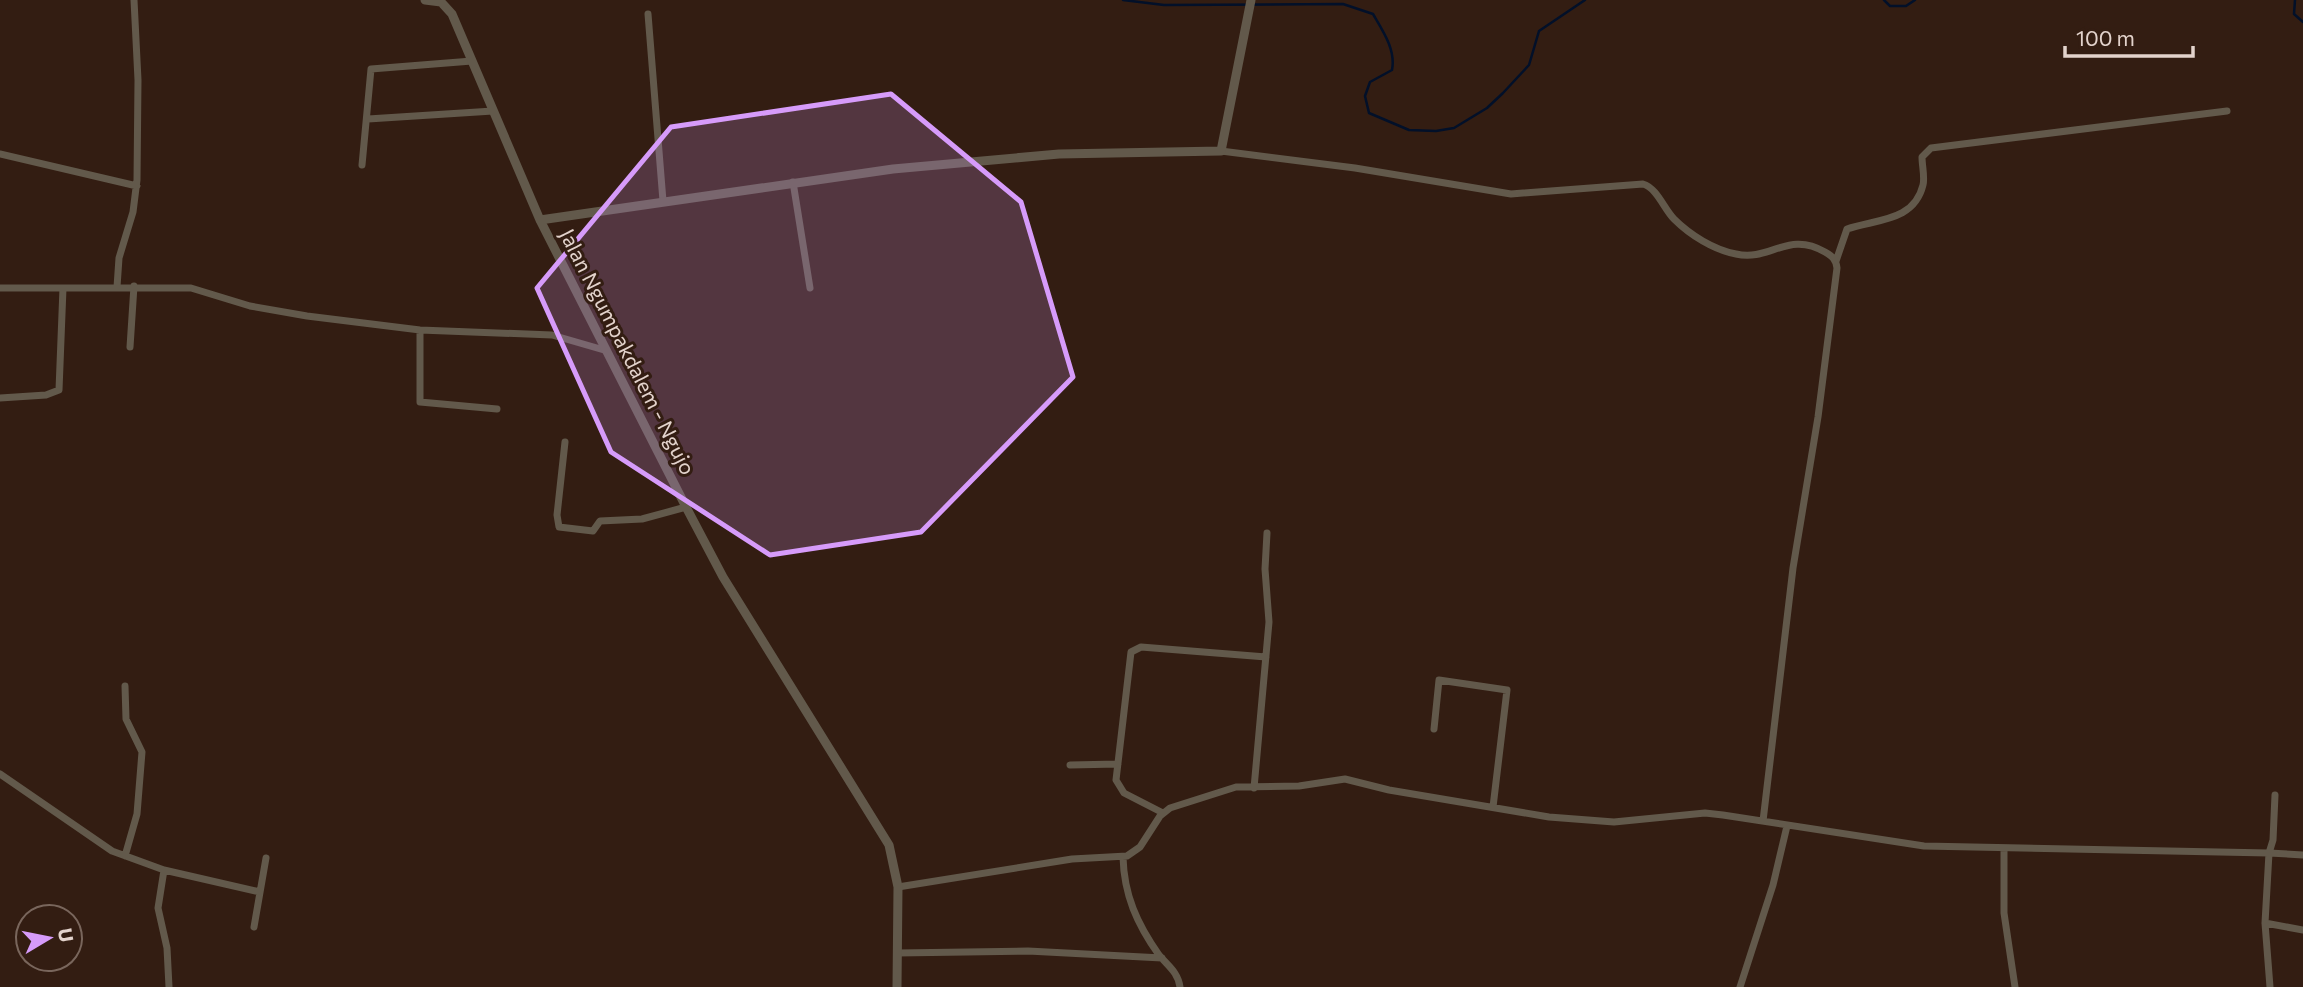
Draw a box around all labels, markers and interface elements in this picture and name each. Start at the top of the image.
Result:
scale bar [2065,14,2193,58]
text: 100 m [2076,25,2135,50]
street label: Jalan Ngumpakdalem - Ngujo [555,224,701,478]
north arrow [14,903,84,973]
text: U [54,926,79,944]

